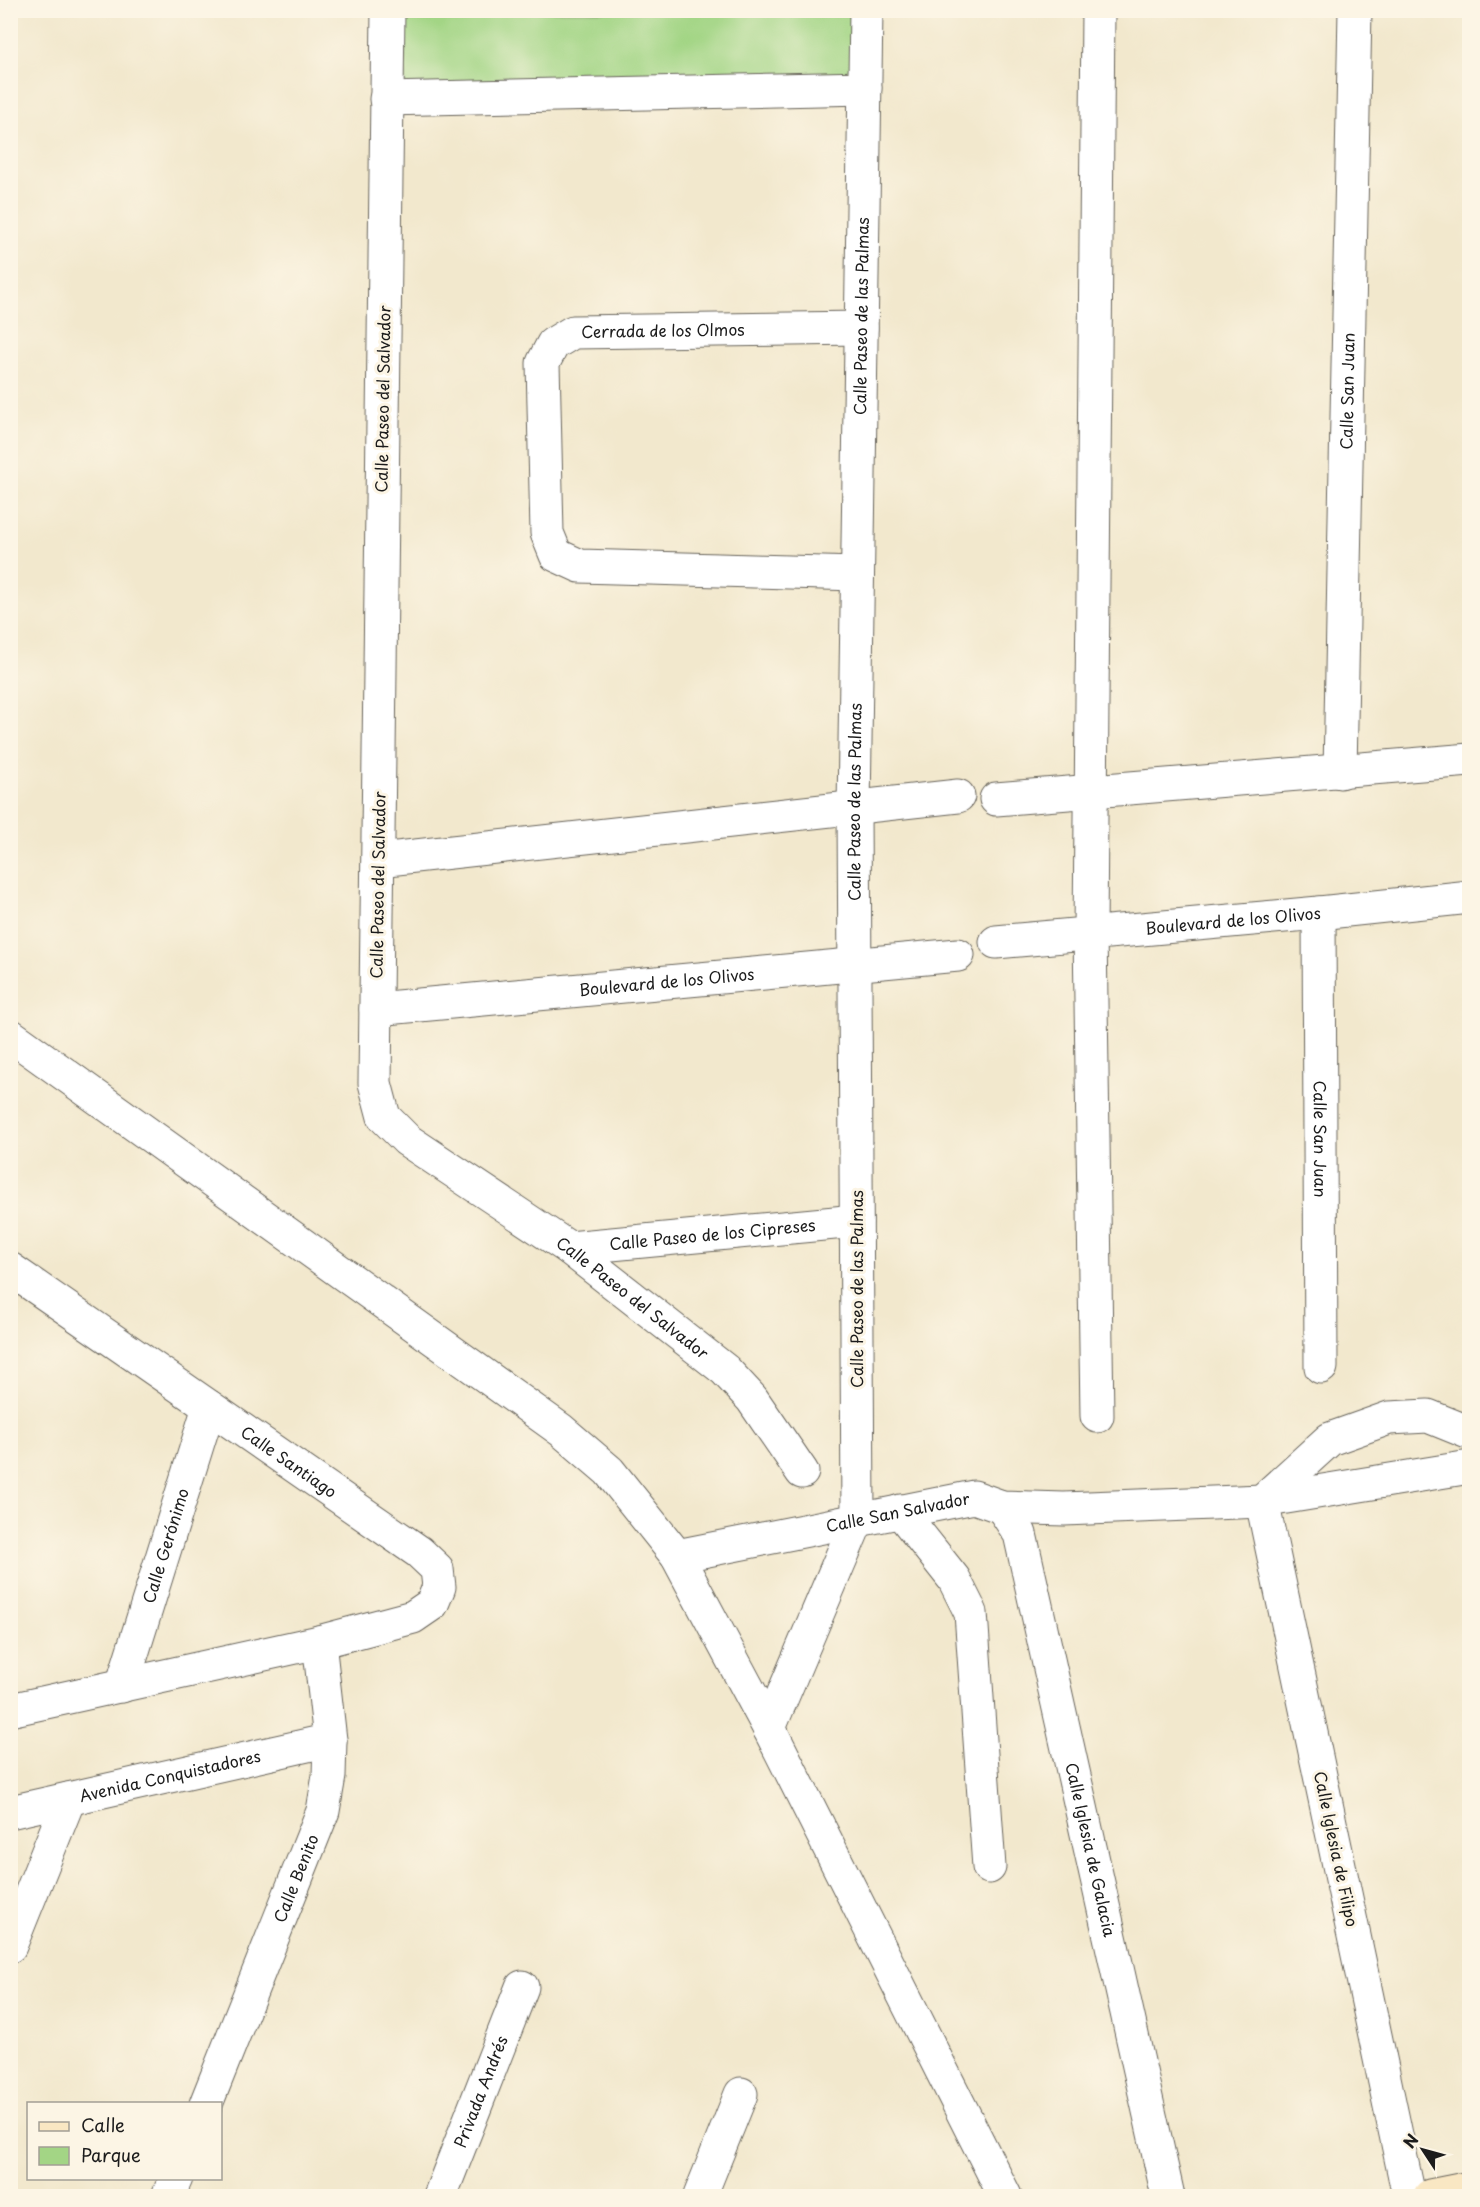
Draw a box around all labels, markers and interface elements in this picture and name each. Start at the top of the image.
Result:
street label: Calle Paseo de las Palmas [847,217,874,415]
street label: Calle Paseo del Salvador [368,305,396,493]
street label: Cerrada de los Olmos [581,317,745,343]
street label: Calle San Juan [1333,332,1360,450]
street label: Calle Paseo de las Palmas [841,703,867,901]
street label: Calle Paseo del Salvador [363,791,391,979]
street label: Boulevard de los Olivos [1144,900,1322,940]
street label: Boulevard de los Olivos [578,961,755,1001]
street label: Calle San Juan [1309,1080,1333,1198]
street label: Calle Paseo de las Palmas [844,1190,868,1388]
street label: Calle Paseo de los Cipreses [608,1212,816,1255]
street label: Calle Paseo del Salvador [552,1230,715,1364]
street label: Calle Santiago [236,1419,342,1503]
street label: Calle Gerónimo [136,1485,194,1606]
street label: Calle San Salvador [824,1485,972,1537]
street label: Avenida Conquistadores [77,1743,263,1807]
street label: Calle Iglesia de Galacia [1060,1760,1123,1939]
street label: Calle Iglesia de Filipo [1309,1769,1365,1929]
street label: Calle Benito [267,1830,324,1926]
street label: Privada Andrés [447,2032,513,2151]
legend [27,2102,222,2180]
text: Calle [81,2111,125,2138]
north arrow [1393,2120,1453,2180]
text: N [1397,2128,1423,2153]
text: Parque [81,2141,141,2168]

